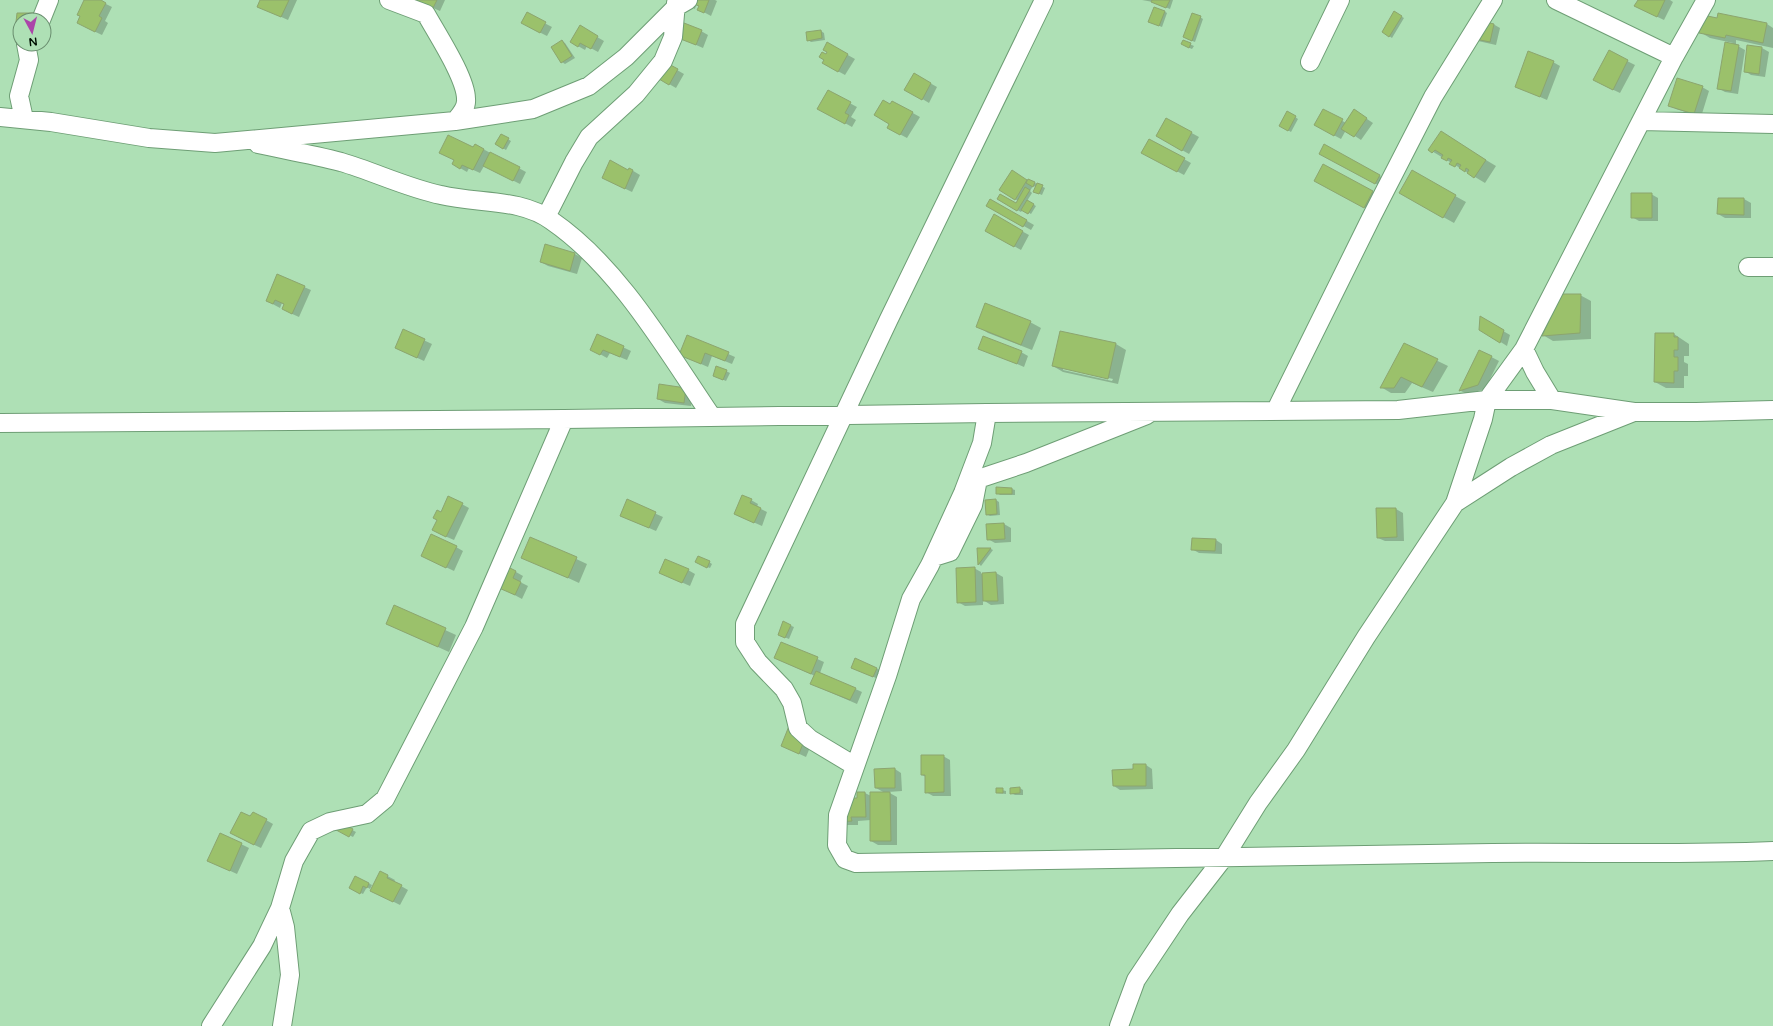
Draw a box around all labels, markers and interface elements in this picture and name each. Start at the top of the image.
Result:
north arrow [12,12,52,52]
text: N [28,34,38,48]

